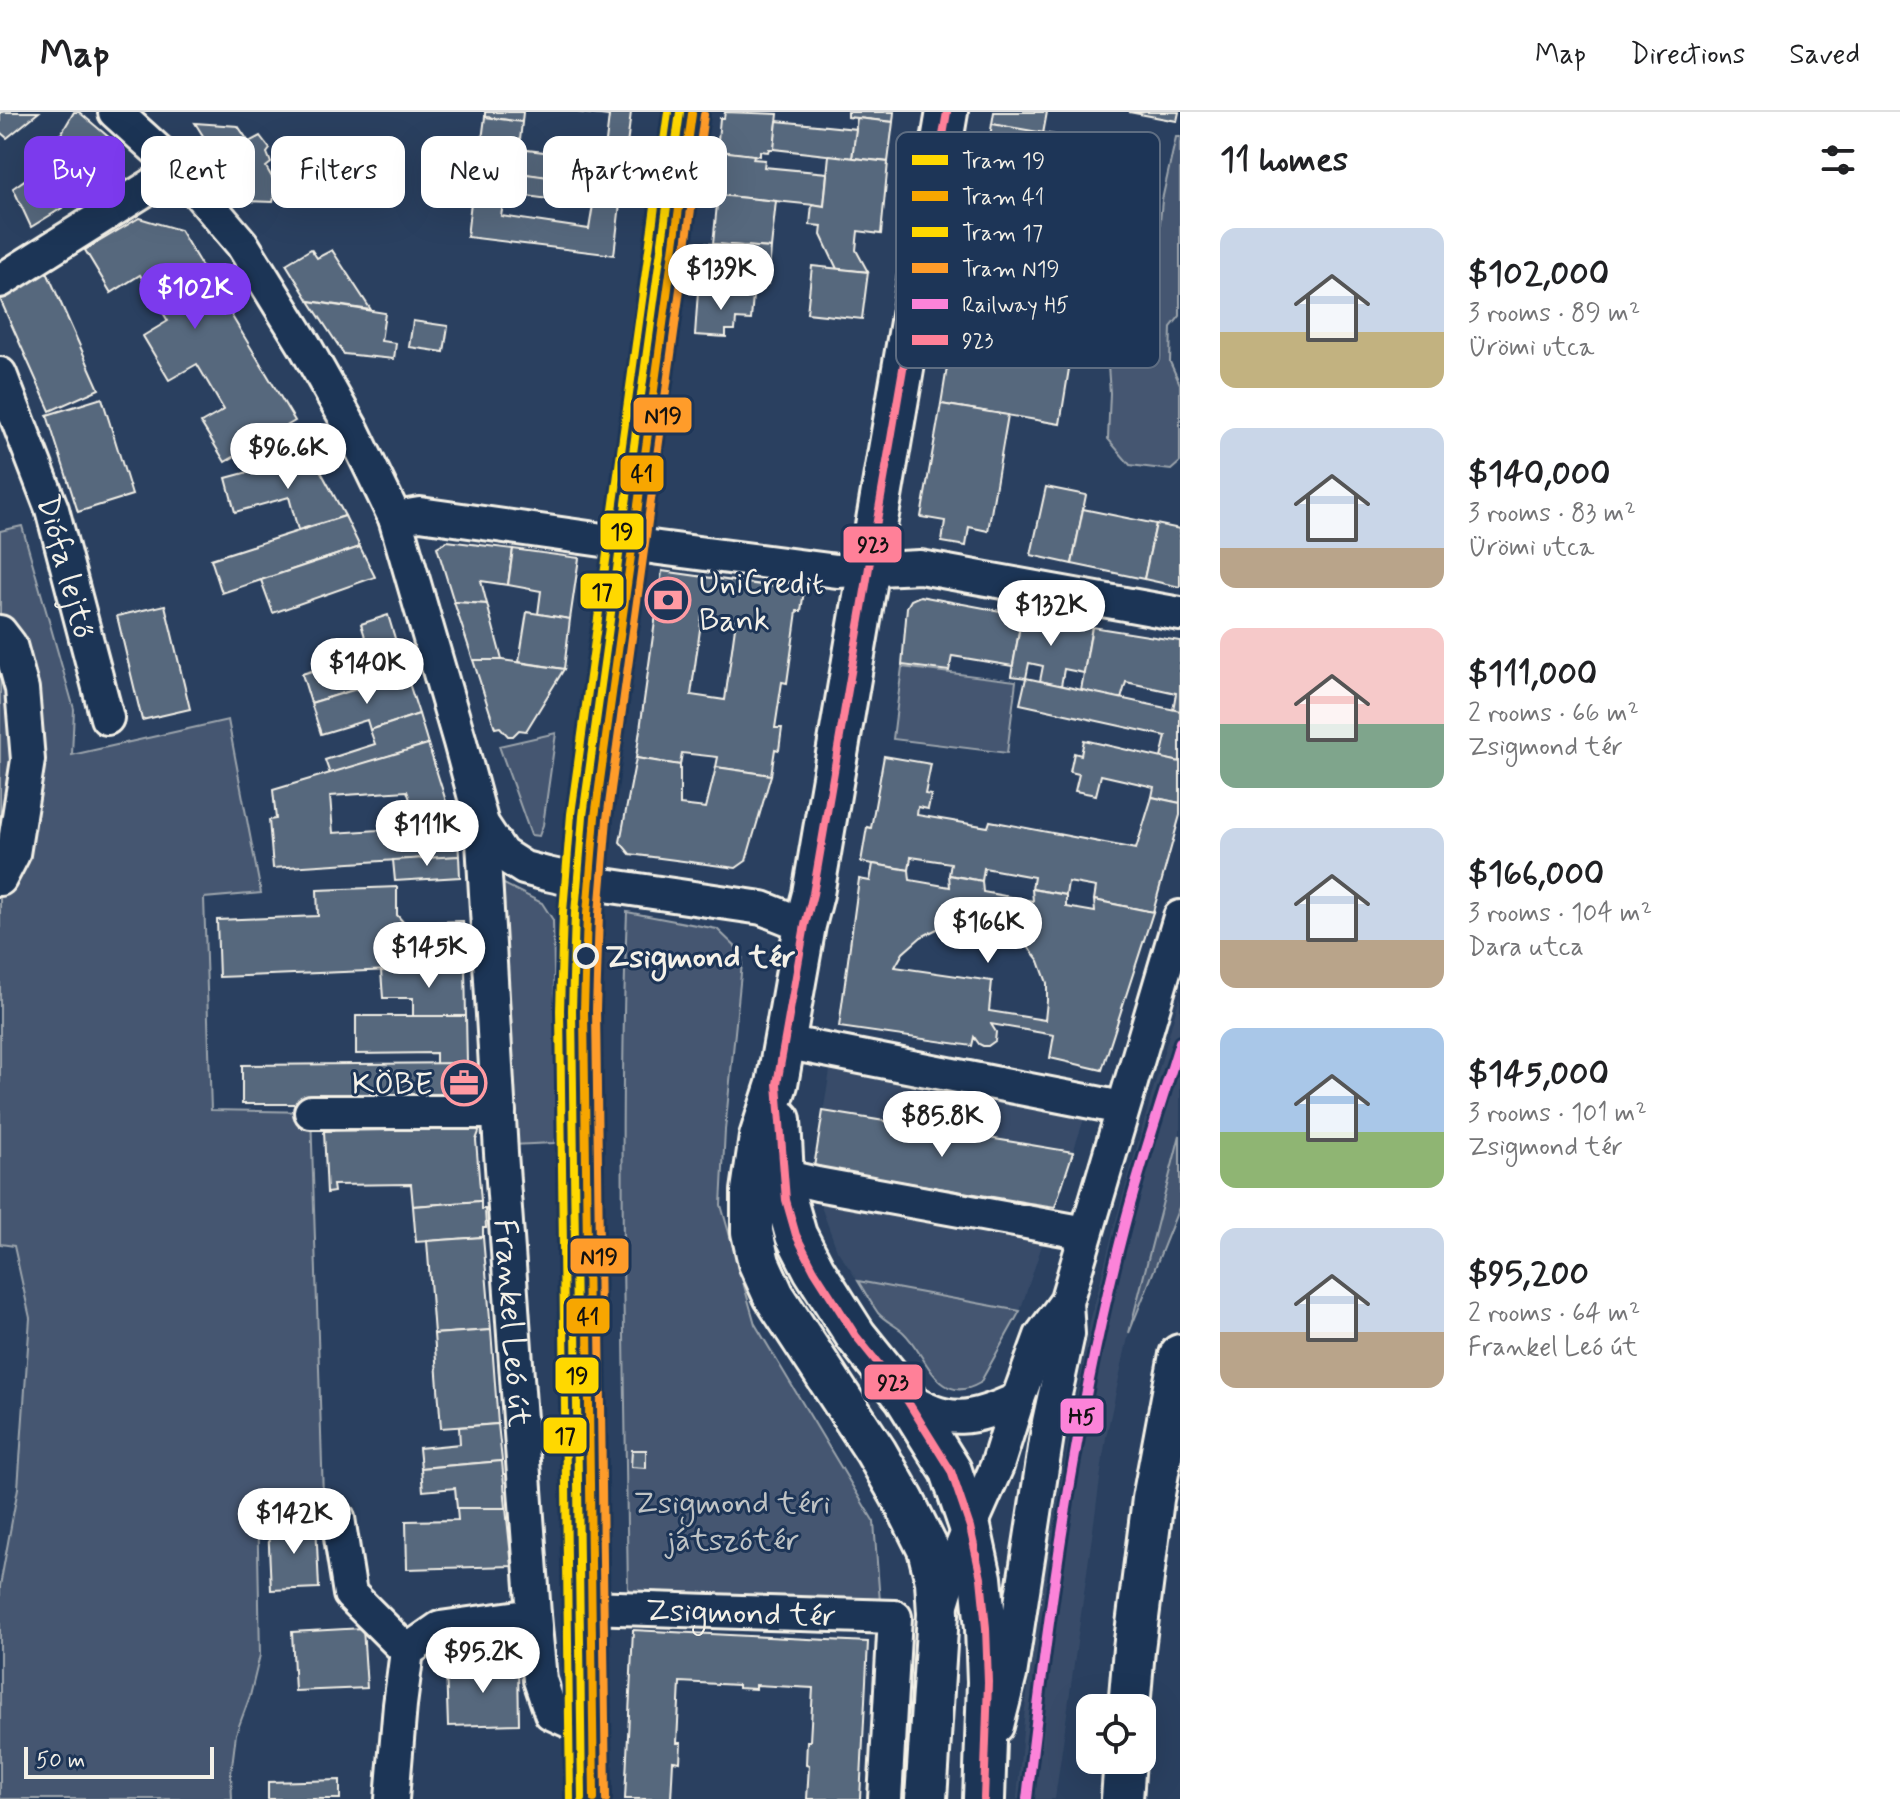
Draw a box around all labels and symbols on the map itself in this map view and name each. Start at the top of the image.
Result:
legend [896,132,1160,368]
text: Tram 19 [962,148,1045,176]
text: Tram 41 [962,184,1044,212]
text: Tram 17 [962,220,1043,248]
pin: $139K [665,244,777,312]
text: Tram N19 [962,256,1060,284]
pin: $102K [139,263,251,331]
text: Railway H5 [962,292,1069,320]
text: 923 [962,328,993,356]
line badge: N19 [632,396,693,434]
text: N19 [644,403,682,431]
pin: $96.6K [223,423,353,491]
line badge: 41 [619,454,665,493]
text: 41 [631,461,653,489]
street label: Diófa lejtő [26,489,104,643]
line badge: 19 [599,512,645,551]
text: 19 [611,519,633,547]
line badge: 923 [842,525,903,564]
text: 923 [857,532,889,560]
place label: UniCredit Bank [699,563,824,642]
line badge: 17 [579,572,625,610]
bank icon: UniCredit Bank [644,576,692,624]
text: 17 [592,579,612,607]
pin: $132K [995,580,1107,648]
pin: $140K [311,638,423,706]
pin: $111K [371,800,483,868]
pin: $166K [932,897,1044,965]
pin: $145K [373,922,485,990]
place label: Zsigmond tér [605,937,796,982]
marker: Zsigmond tér [574,944,598,968]
office icon: KÖBE [440,1059,488,1107]
place label: KÖBE [352,1064,433,1106]
pin: $85.8K [877,1091,1007,1159]
street label: Frankel Leó út [483,1218,540,1429]
line badge: N19 [569,1237,630,1275]
text: N19 [580,1244,618,1272]
line badge: 41 [565,1297,611,1335]
text: 41 [577,1304,599,1332]
line badge: 19 [554,1356,600,1395]
text: 19 [566,1363,588,1391]
line badge: 923 [863,1363,924,1401]
text: 923 [877,1370,909,1398]
line badge: H5 [1059,1397,1105,1435]
text: H5 [1068,1404,1096,1432]
line badge: 17 [542,1416,588,1455]
text: 17 [555,1423,575,1451]
park label: Zsigmond téri játszótér [634,1483,830,1562]
pin: $142K [238,1488,350,1556]
street label: Zsigmond tér [645,1590,837,1638]
pin: $95.2K [418,1627,548,1695]
scale bar [24,1743,214,1779]

